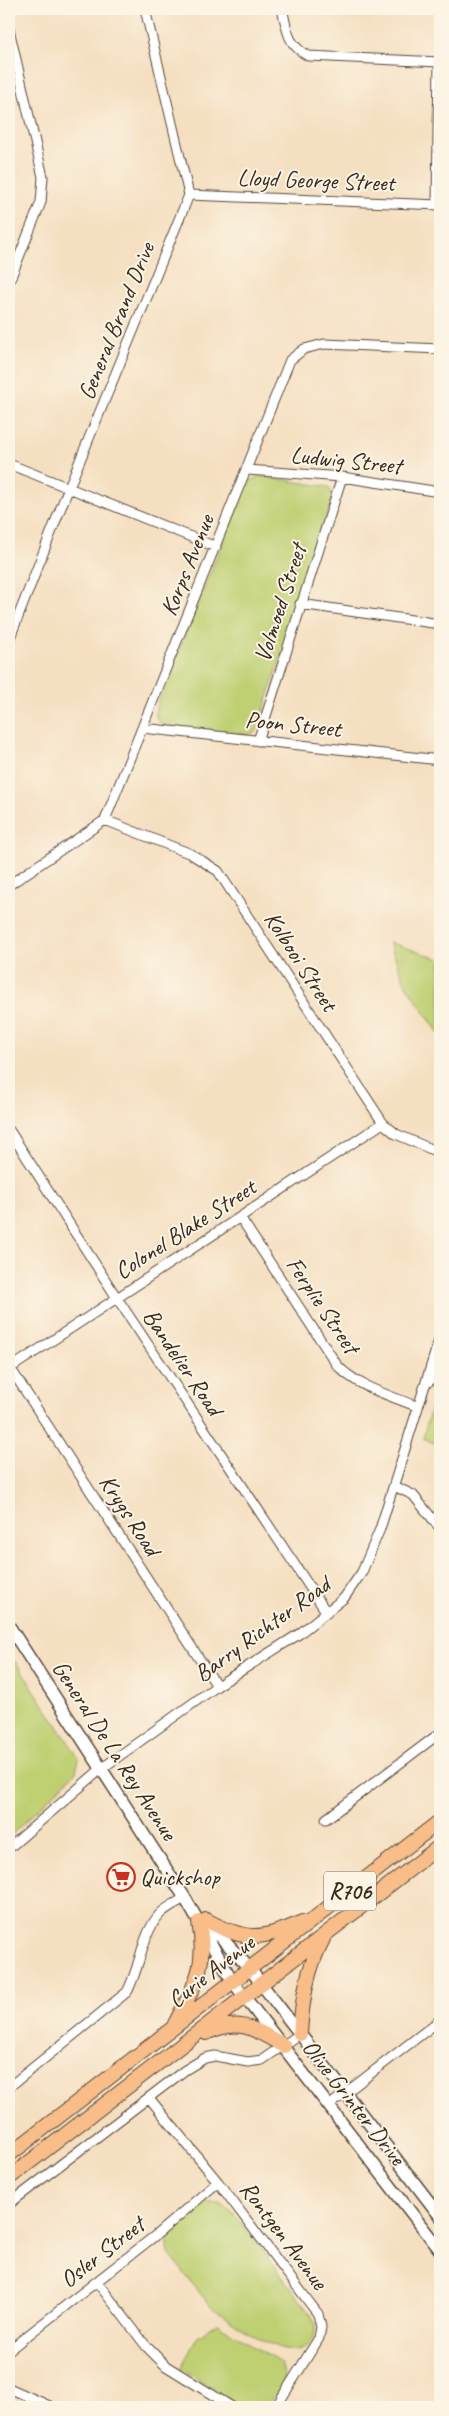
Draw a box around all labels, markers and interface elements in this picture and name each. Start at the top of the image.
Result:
street label: Lloyd George Street [237,162,397,198]
street label: General Brand Drive [71,236,162,404]
street label: Ludwig Street [289,439,406,481]
street label: Korps Avenue [153,508,222,620]
street label: Volmoed Street [247,537,314,666]
street label: Poon Street [244,704,344,744]
street label: Kolbooi Street [258,906,345,1018]
street label: Colonel Blake Street [109,1171,263,1286]
street label: Ferplie Street [280,1251,368,1362]
street label: Bandelier Road [136,1303,232,1424]
street label: Krygs Road [93,1469,169,1564]
street label: Barry Richter Road [188,1568,339,1688]
street label: General De La Rey Avenue [46,1654,186,1847]
supermarket icon: Quickshop [106,1862,136,1892]
place label: Quickshop [140,1862,221,1892]
road number: R706 [324,1872,376,1910]
street label: Curie Avenue [162,1926,262,2014]
street label: Olive Grinter Drive [296,2033,414,2173]
street label: Rontgen Avenue [233,2175,336,2297]
street label: Osler Street [54,2208,153,2294]

